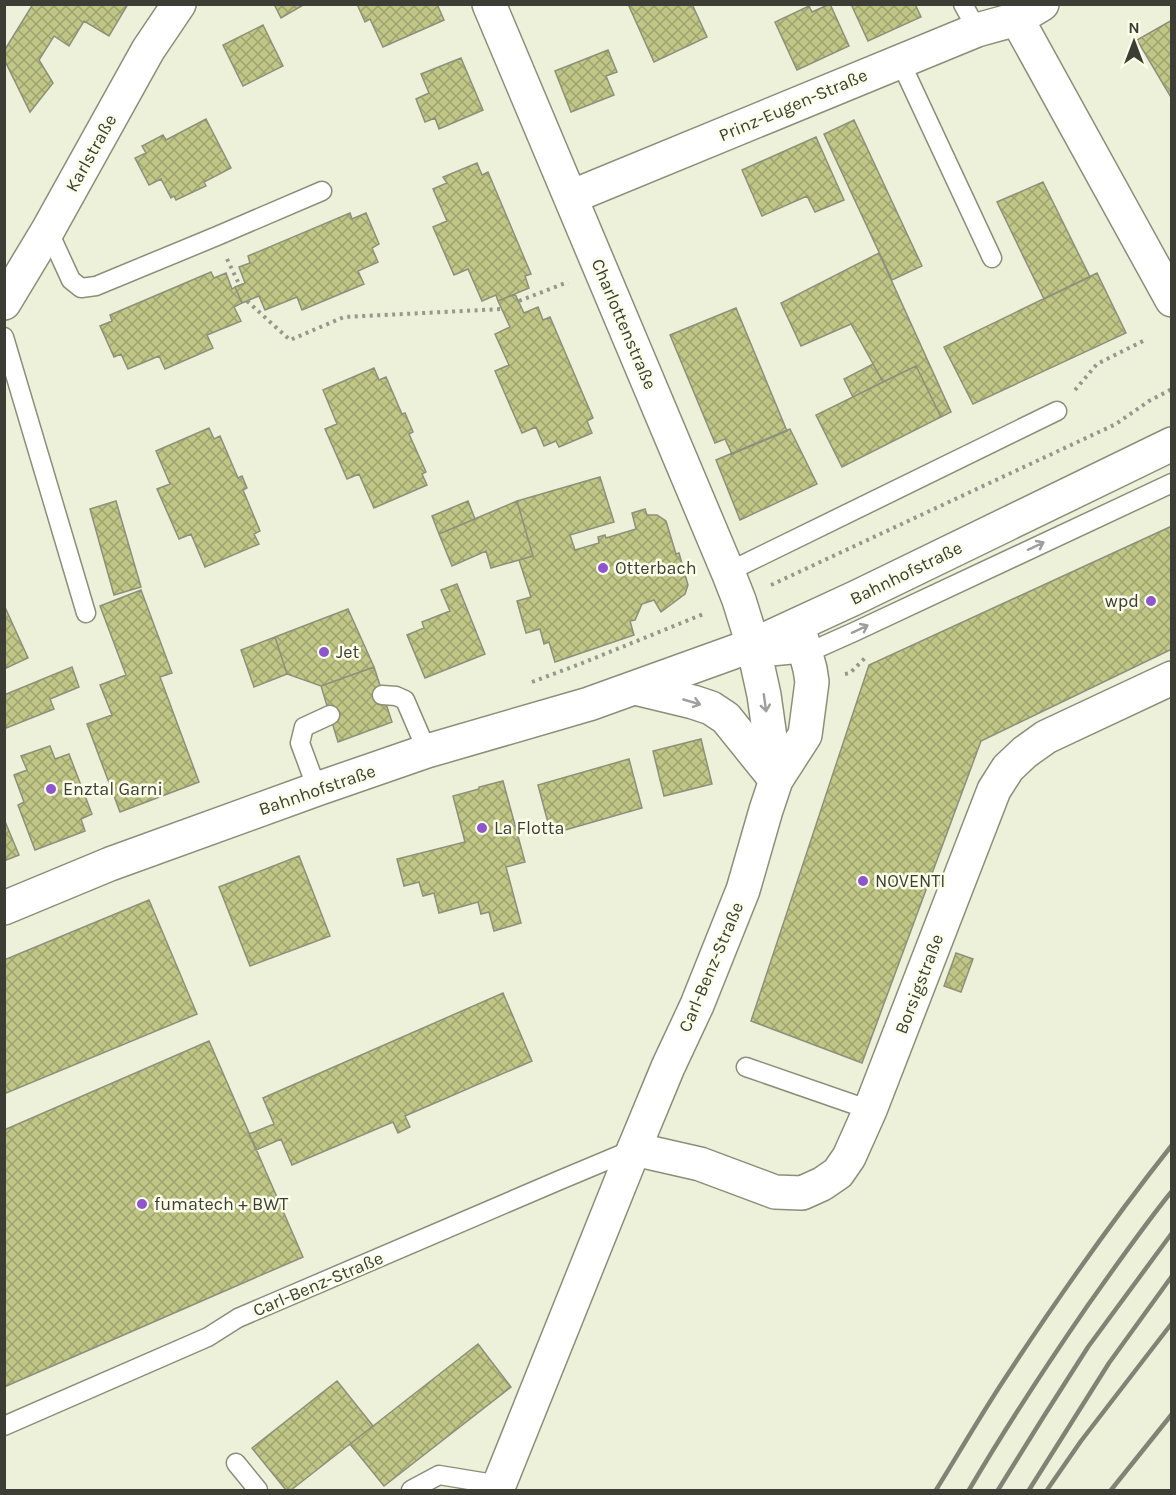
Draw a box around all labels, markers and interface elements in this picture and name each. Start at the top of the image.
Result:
north arrow [1104,12,1164,72]
text: N [1128,18,1140,37]
street label: Prinz-Eugen-Straße [715,64,871,146]
street label: Karlstraße [61,110,121,196]
street label: Charlottenstraße [587,255,661,393]
street label: Bahnhofstraße [846,536,966,610]
one-way arrow [1027,540,1045,552]
place label: Otterbach [615,557,697,579]
marker: Otterbach [596,561,610,575]
place label: wpd [1105,590,1139,612]
marker: wpd [1144,594,1158,608]
one-way arrow [851,623,869,635]
place label: Jet [336,641,360,663]
marker: Jet [317,645,331,659]
one-way arrow [759,692,770,712]
one-way arrow [682,697,701,708]
street label: Bahnhofstraße [256,760,378,820]
place label: Enztal Garni [63,778,163,800]
marker: Enztal Garni [44,782,58,796]
place label: La Flotta [494,817,564,839]
marker: La Flotta [475,821,489,835]
place label: NOVENTI [875,870,945,892]
marker: NOVENTI [856,874,870,888]
street label: Carl-Benz-Straße [674,899,748,1035]
street label: Borsigstraße [890,931,948,1037]
place label: fumatech + BWT [154,1193,288,1215]
marker: fumatech + BWT [135,1197,149,1211]
street label: Carl-Benz-Straße [250,1247,386,1321]

